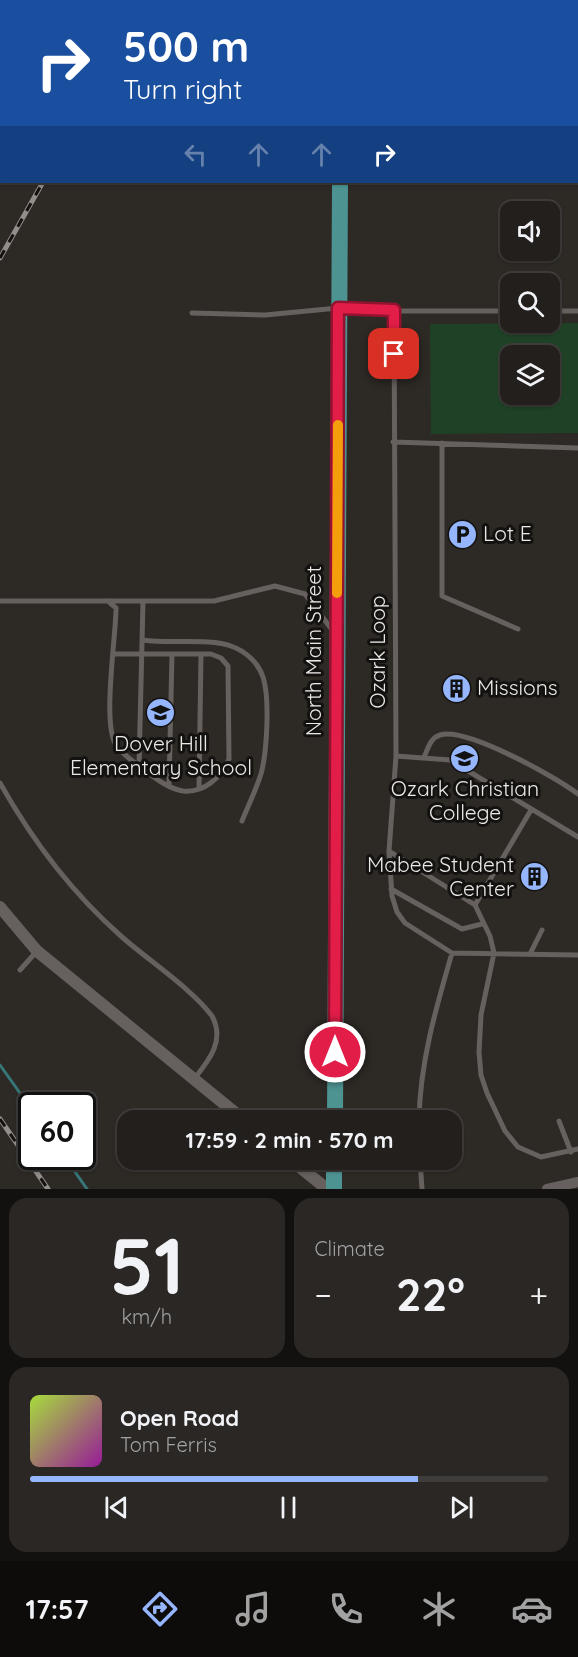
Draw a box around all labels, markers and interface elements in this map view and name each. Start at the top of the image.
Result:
text: 500 m [123,20,249,73]
icon: right [24,24,102,102]
text: Turn right [123,72,242,106]
icon: left [179,138,212,171]
icon: ahead [242,138,275,171]
icon: ahead [305,138,338,171]
icon: right [368,138,401,171]
map controls [500,201,560,405]
button: sound [500,201,560,261]
button: search [500,273,560,333]
pin [368,328,419,379]
icon: arrive [377,337,410,370]
button: layers [500,345,560,405]
parking icon: Lot E [446,518,478,550]
place label: Lot E [483,520,532,546]
street label: North Main Street [300,566,326,736]
street label: Ozark Loop [364,595,390,709]
building icon: Missions [440,672,472,704]
place label: Missions [477,674,558,700]
school or university icon: Dover Hill Elementary School [145,697,177,729]
place label: Dover Hill Elementary School [70,730,252,780]
school or university icon: Ozark Christian College [449,742,481,774]
place label: Ozark Christian College [391,775,539,825]
place label: Mabee Student Center [367,851,514,901]
building icon: Mabee Student Center [519,861,551,893]
position arrow [303,1020,367,1084]
speed limit sign: 60 [18,1092,96,1170]
text: 17:59 · 2 min · 570 m [185,1126,394,1154]
text: 51 [109,1216,184,1314]
text: Climate [315,1236,385,1261]
text: 22° [396,1266,465,1322]
text: − [315,1274,332,1315]
text: + [529,1274,548,1315]
text: km/h [121,1304,172,1329]
text: Open Road [120,1404,239,1432]
text: Tom Ferris [120,1432,217,1457]
icon: previous [100,1491,133,1524]
icon: pause [272,1491,305,1524]
icon: next [445,1491,478,1524]
icon: directions [139,1588,181,1630]
icon: music [232,1588,274,1630]
icon: phone [325,1588,367,1630]
icon: climate [418,1588,460,1630]
icon: car [511,1588,553,1630]
text: 17:57 [25,1592,88,1626]

